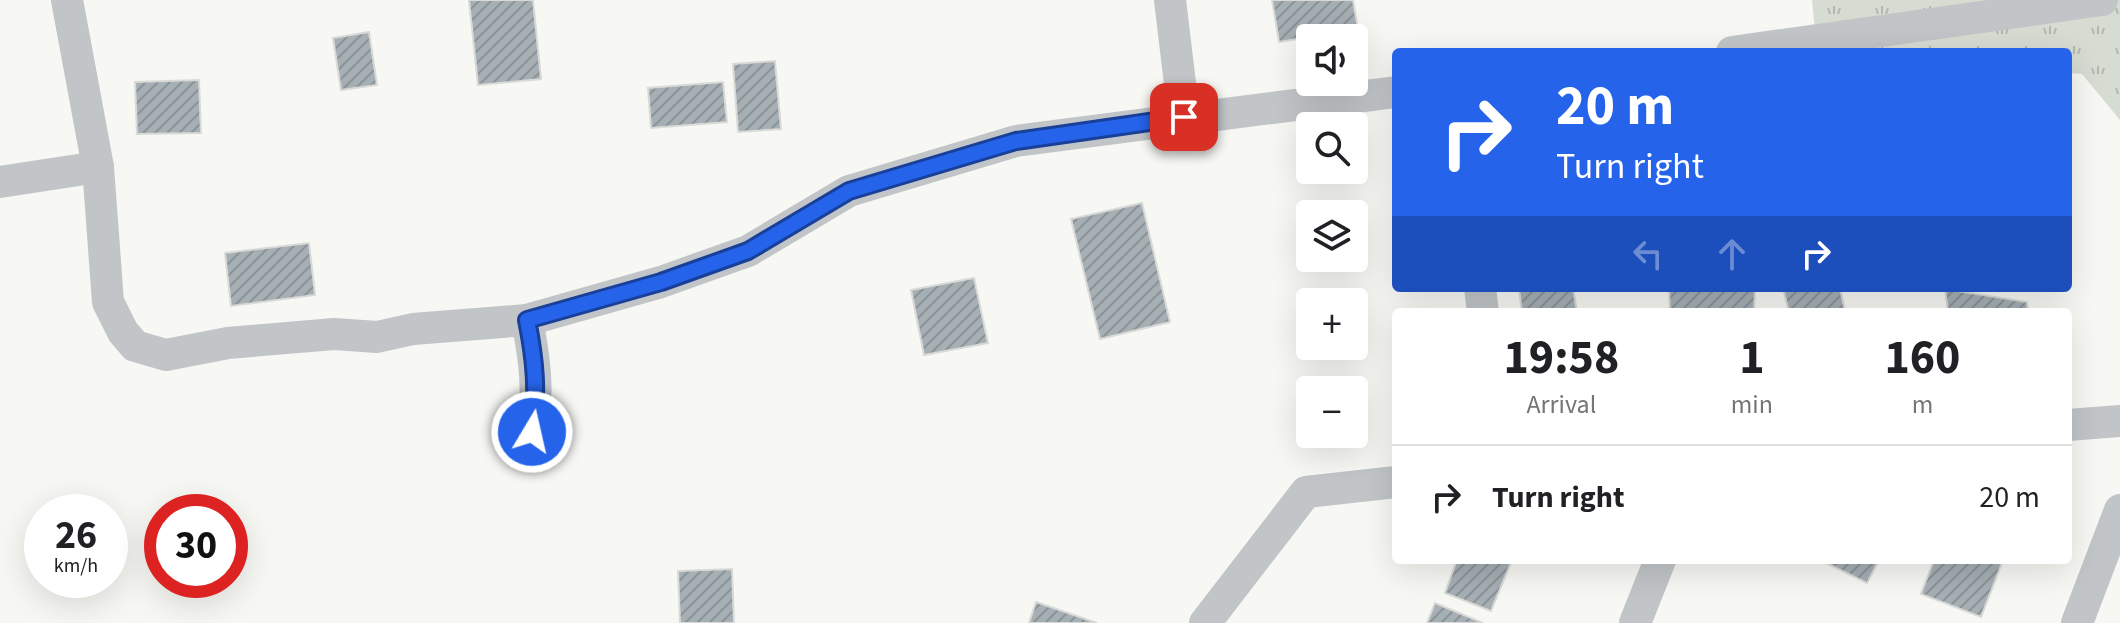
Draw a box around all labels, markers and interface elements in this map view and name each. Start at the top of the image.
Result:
map controls [1296,24,1368,448]
button: sound [1296,24,1368,96]
text: 20 m [1556,67,1674,146]
icon: right [1424,80,1528,184]
pin [1150,83,1218,151]
icon: arrive [1162,95,1206,139]
button: search [1296,112,1368,184]
text: Turn right [1556,141,1704,192]
button: layers [1296,200,1368,272]
icon: left [1626,232,1670,276]
icon: ahead [1710,232,1754,276]
icon: right [1794,232,1838,276]
button: + [1296,288,1368,360]
text: 19:58 [1503,324,1619,392]
text: 1 [1739,324,1765,392]
text: 160 [1884,324,1960,392]
button: − [1296,376,1368,448]
text: Arrival [1526,386,1596,423]
text: min [1731,386,1773,423]
text: m [1912,386,1933,423]
position arrow [490,390,574,474]
icon: right [1424,475,1468,519]
text: Turn right [1492,476,1624,519]
text: 20 m [1979,476,2040,519]
speed limit sign: 30 [144,494,248,598]
text: 26 [55,507,97,564]
text: km/h [54,552,98,580]

